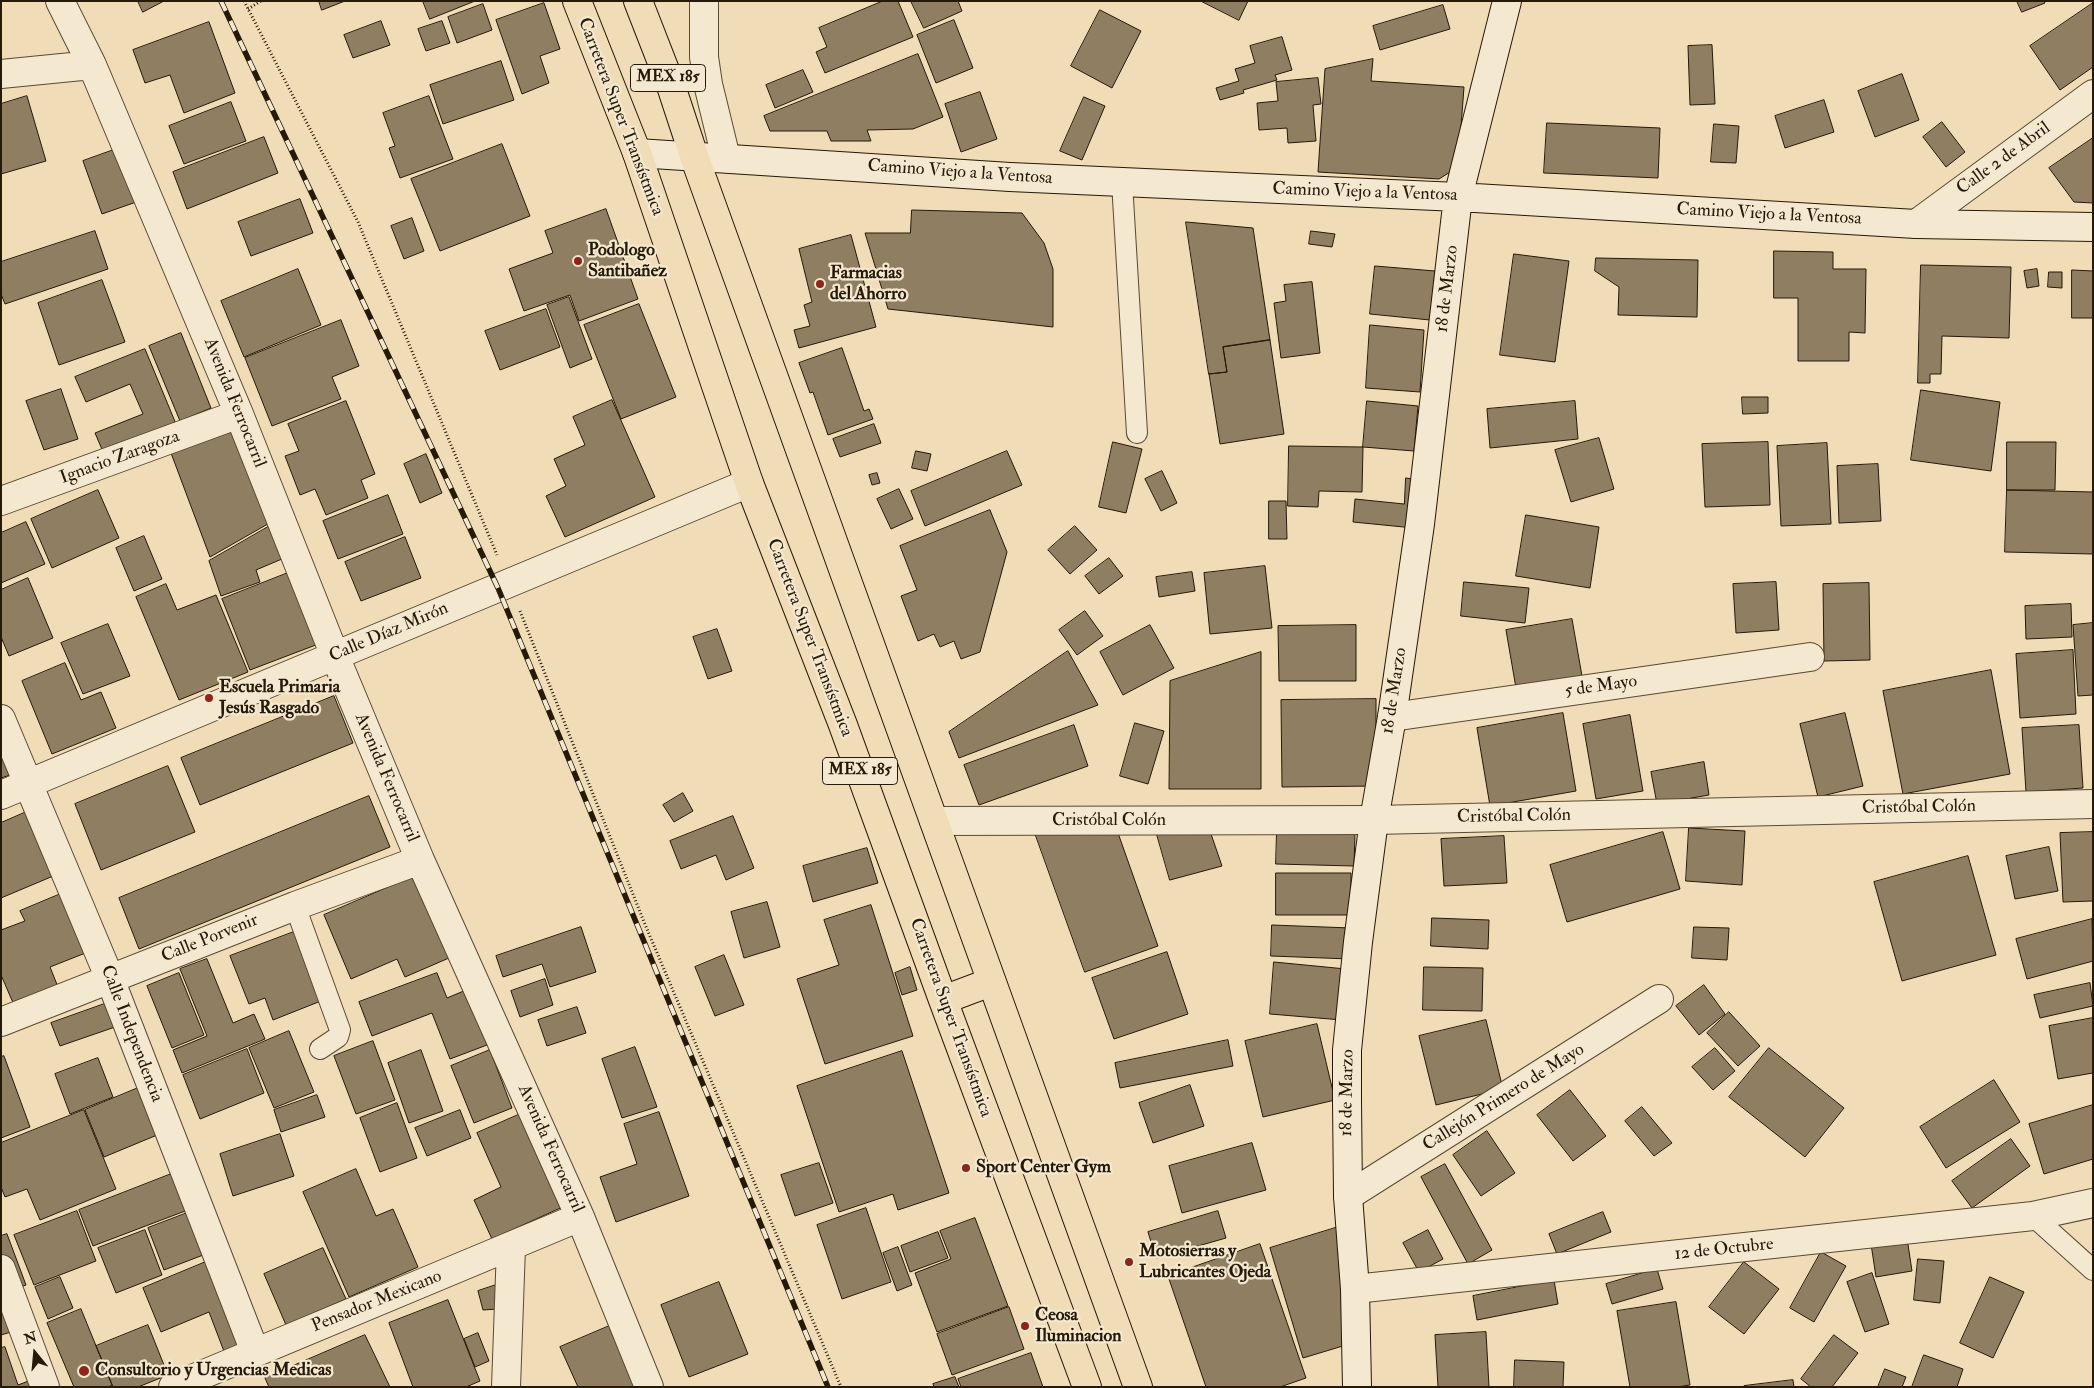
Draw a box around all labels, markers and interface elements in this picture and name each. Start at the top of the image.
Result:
street label: Carretera Super Transístmica [572,15,668,219]
road number: MEX 185 [630,64,706,92]
street label: Calle 2 de Abril [1953,118,2055,200]
street label: Camino Viejo a la Ventosa [867,156,1053,190]
street label: Camino Viejo a la Ventosa [1272,179,1458,207]
street label: Camino Viejo a la Ventosa [1676,199,1862,231]
place label: Podologo Santibañez [588,240,667,282]
street label: 18 de Marzo [1432,244,1464,334]
marker: Podologo Santibañez [572,255,584,267]
place label: Farmacias del Ahorro [830,263,906,306]
marker: Farmacias del Ahorro [814,278,826,290]
street label: Avenida Ferrocarril [198,335,270,471]
street label: Ignacio Zaragoza [57,426,183,490]
street label: Carretera Super Transístmica [761,536,857,740]
street label: Calle Díaz Mirón [326,598,452,668]
street label: 18 de Marzo [1377,646,1413,736]
street label: 5 de Mayo [1563,671,1639,703]
place label: Escuela Primaria Jesús Rasgado [219,677,340,720]
marker: Escuela Primaria Jesús Rasgado [203,692,215,704]
street label: Avenida Ferrocarril [349,710,423,846]
road number: MEX 185 [822,758,898,784]
street label: Cristóbal Colón [1862,796,1976,820]
street label: Cristóbal Colón [1457,805,1571,829]
street label: Cristóbal Colón [1052,810,1166,832]
street label: Calle Porvenir [158,910,262,968]
street label: Carretera Super Transístmica [904,916,996,1120]
street label: Calle Independencia [95,963,167,1105]
street label: Callejón Primero de Mayo [1419,1039,1589,1157]
street label: 18 de Marzo [1336,1049,1360,1137]
street label: Avenida Ferrocarril [512,1082,588,1216]
place label: Sport Center Gym [976,1157,1111,1179]
marker: Sport Center Gym [960,1162,972,1174]
street label: 12 de Octubre [1673,1234,1775,1266]
place label: Motosierras y Lubricantes Ojeda [1139,1241,1271,1284]
marker: Motosierras y Lubricantes Ojeda [1123,1256,1135,1268]
street label: Pensador Mexicano [309,1266,445,1338]
place label: Ceosa Iluminacion [1035,1305,1121,1348]
marker: Ceosa Iluminacion [1019,1320,1031,1332]
north arrow [10,1328,60,1378]
text: N [22,1328,39,1348]
place label: Consultorio y Urgencias Medicas [95,1360,331,1382]
marker: Consultorio y Urgencias Medicas [77,1364,91,1378]

